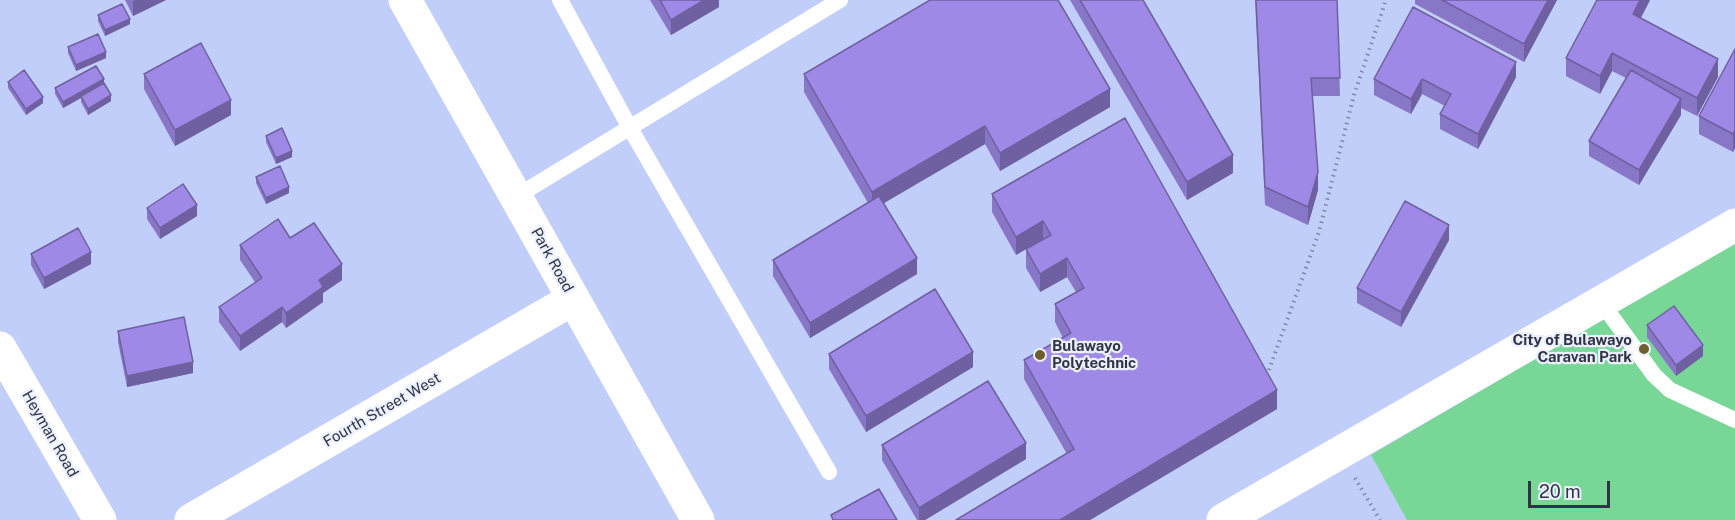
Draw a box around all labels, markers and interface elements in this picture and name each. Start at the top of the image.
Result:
street label: Park Road [527,225,577,295]
place label: City of Bulawayo Caravan Park [1512,331,1632,366]
place label: Bulawayo Polytechnic [1052,337,1136,372]
marker: City of Bulawayo Caravan Park [1637,342,1651,356]
marker: Bulawayo Polytechnic [1033,348,1047,362]
street label: Fourth Street West [320,369,444,451]
street label: Heyman Road [18,388,82,480]
scale bar [1531,469,1614,507]
text: 20 m [1539,481,1581,502]

